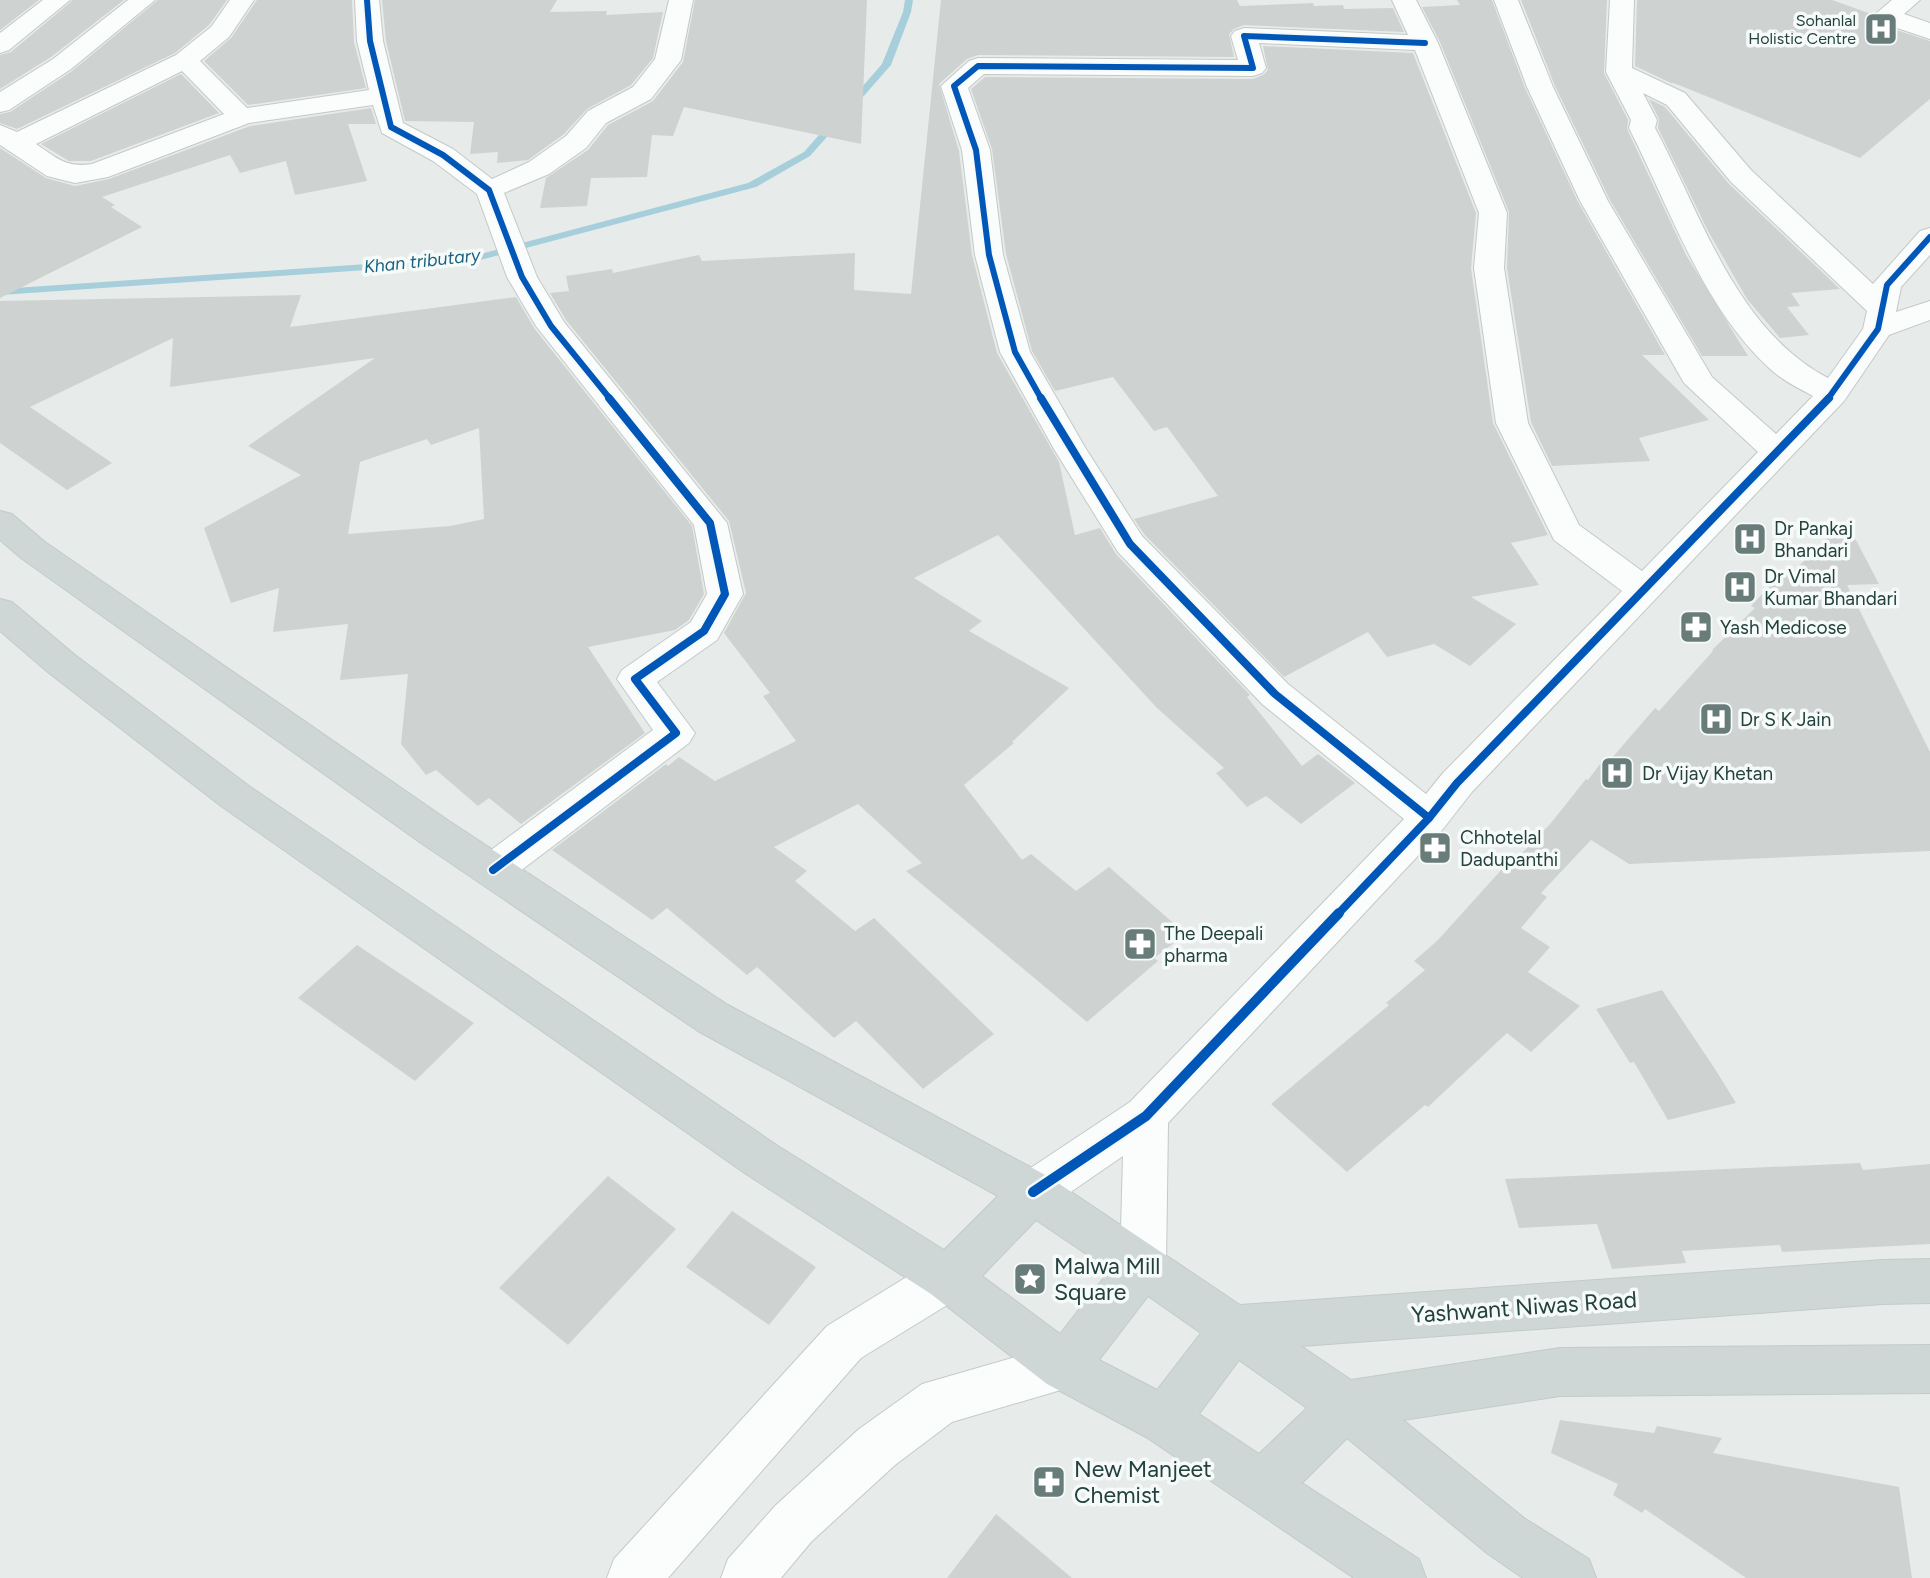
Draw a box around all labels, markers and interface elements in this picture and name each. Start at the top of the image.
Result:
hospital icon: Sohanlal Holistic Centre [1862,10,1900,48]
place label: Sohanlal Holistic Centre [1748,11,1856,48]
water label: Khan tributary [363,244,483,278]
place label: Dr Pankaj Bhandari [1774,517,1853,562]
hospital icon: Dr Pankaj Bhandari [1731,520,1769,558]
place label: Dr Vimal Kumar Bhandari [1764,565,1897,610]
hospital icon: Dr Vimal Kumar Bhandari [1721,568,1759,606]
pharmacy icon: Yash Medicose [1677,608,1715,646]
place label: Yash Medicose [1720,616,1847,639]
hospital icon: Dr S K Jain [1697,700,1735,738]
place label: Dr S K Jain [1740,708,1831,731]
hospital icon: Dr Vijay Khetan [1598,754,1636,792]
place label: Dr Vijay Khetan [1642,762,1773,785]
place label: Chhotelal Dadupanthi [1460,826,1558,871]
pharmacy icon: Chhotelal Dadupanthi [1416,829,1454,867]
place label: The Deepali pharma [1164,922,1263,967]
pharmacy icon: The Deepali pharma [1121,925,1159,963]
place label: Malwa Mill Square [1054,1252,1160,1306]
place icon: Malwa Mill Square [1011,1260,1049,1298]
street label: Yashwant Niwas Road [1410,1285,1638,1329]
place label: New Manjeet Chemist [1074,1455,1212,1509]
pharmacy icon: New Manjeet Chemist [1030,1463,1068,1501]

